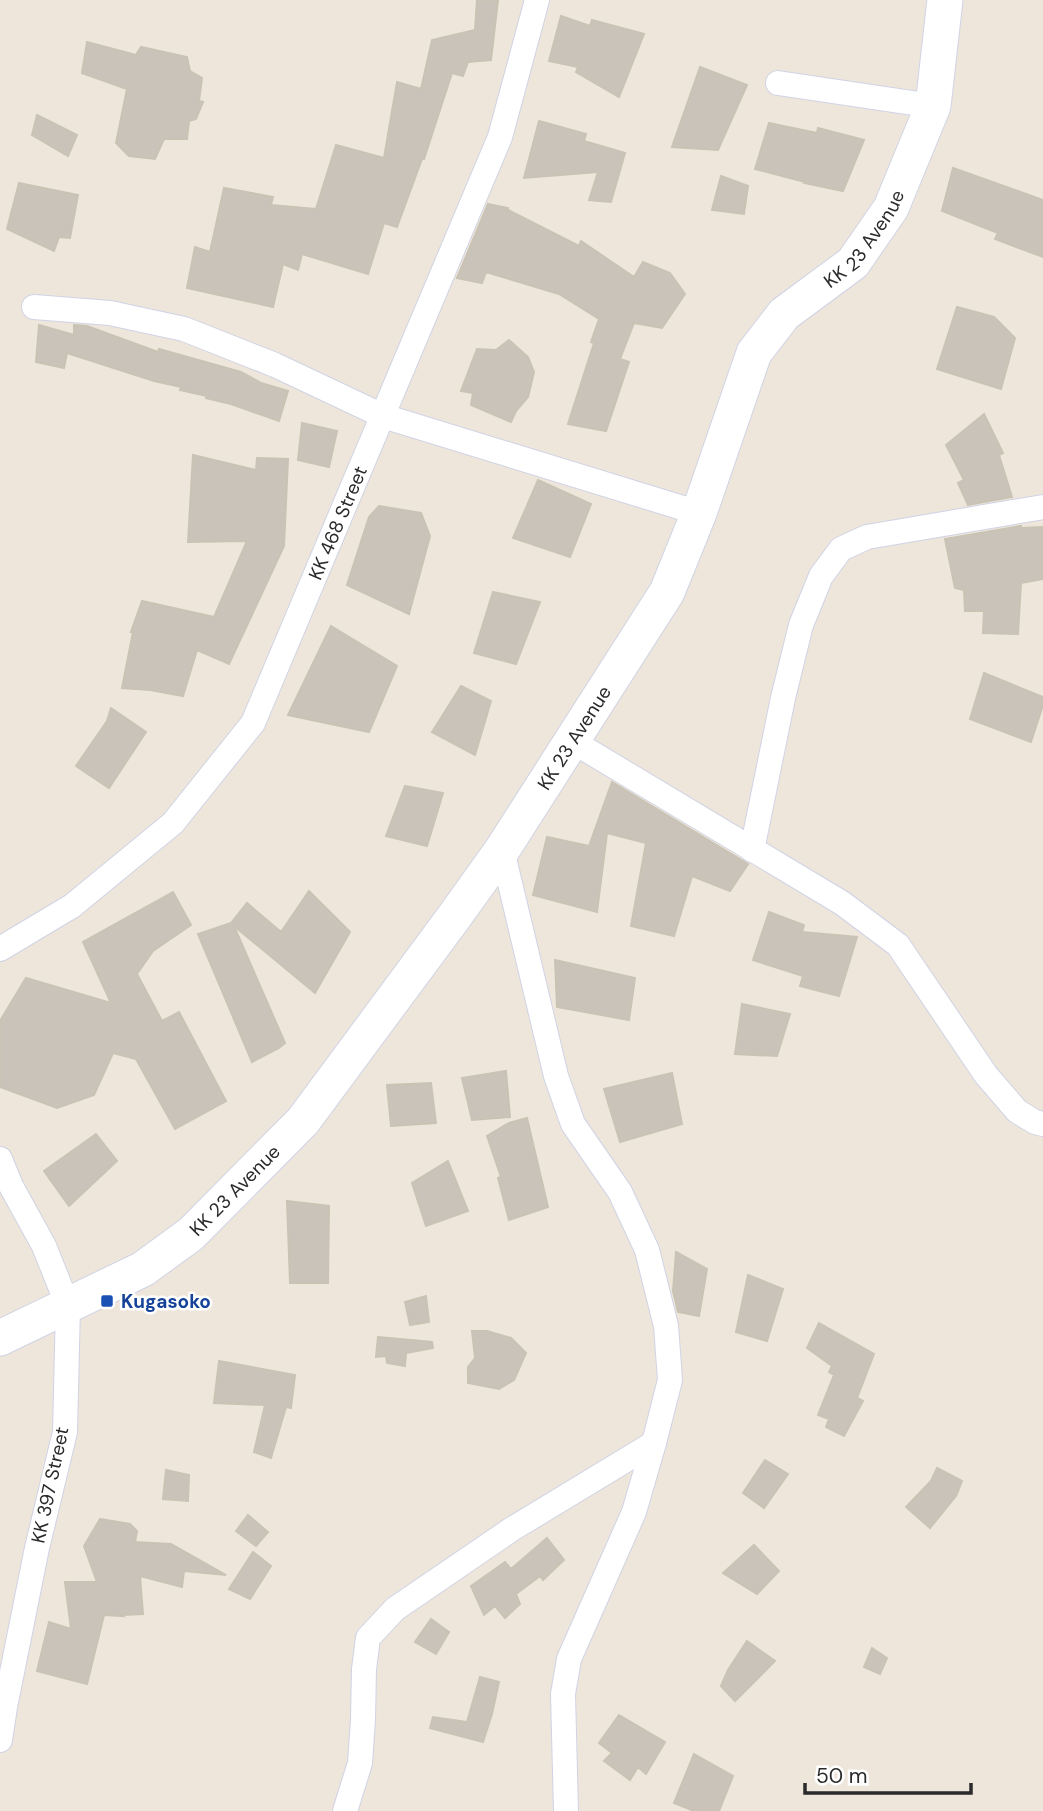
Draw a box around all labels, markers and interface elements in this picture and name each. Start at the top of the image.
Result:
street label: KK 23 Avenue [818,186,910,293]
street label: KK 468 Street [302,462,372,583]
street label: KK 23 Avenue [531,681,617,794]
street label: KK 23 Avenue [184,1139,285,1241]
place label: Kugasoko [121,1289,211,1314]
marker: Kugasoko [99,1293,115,1309]
street label: KK 397 Street [25,1424,75,1546]
scale bar [805,1752,971,1796]
text: 50 m [816,1762,867,1790]

